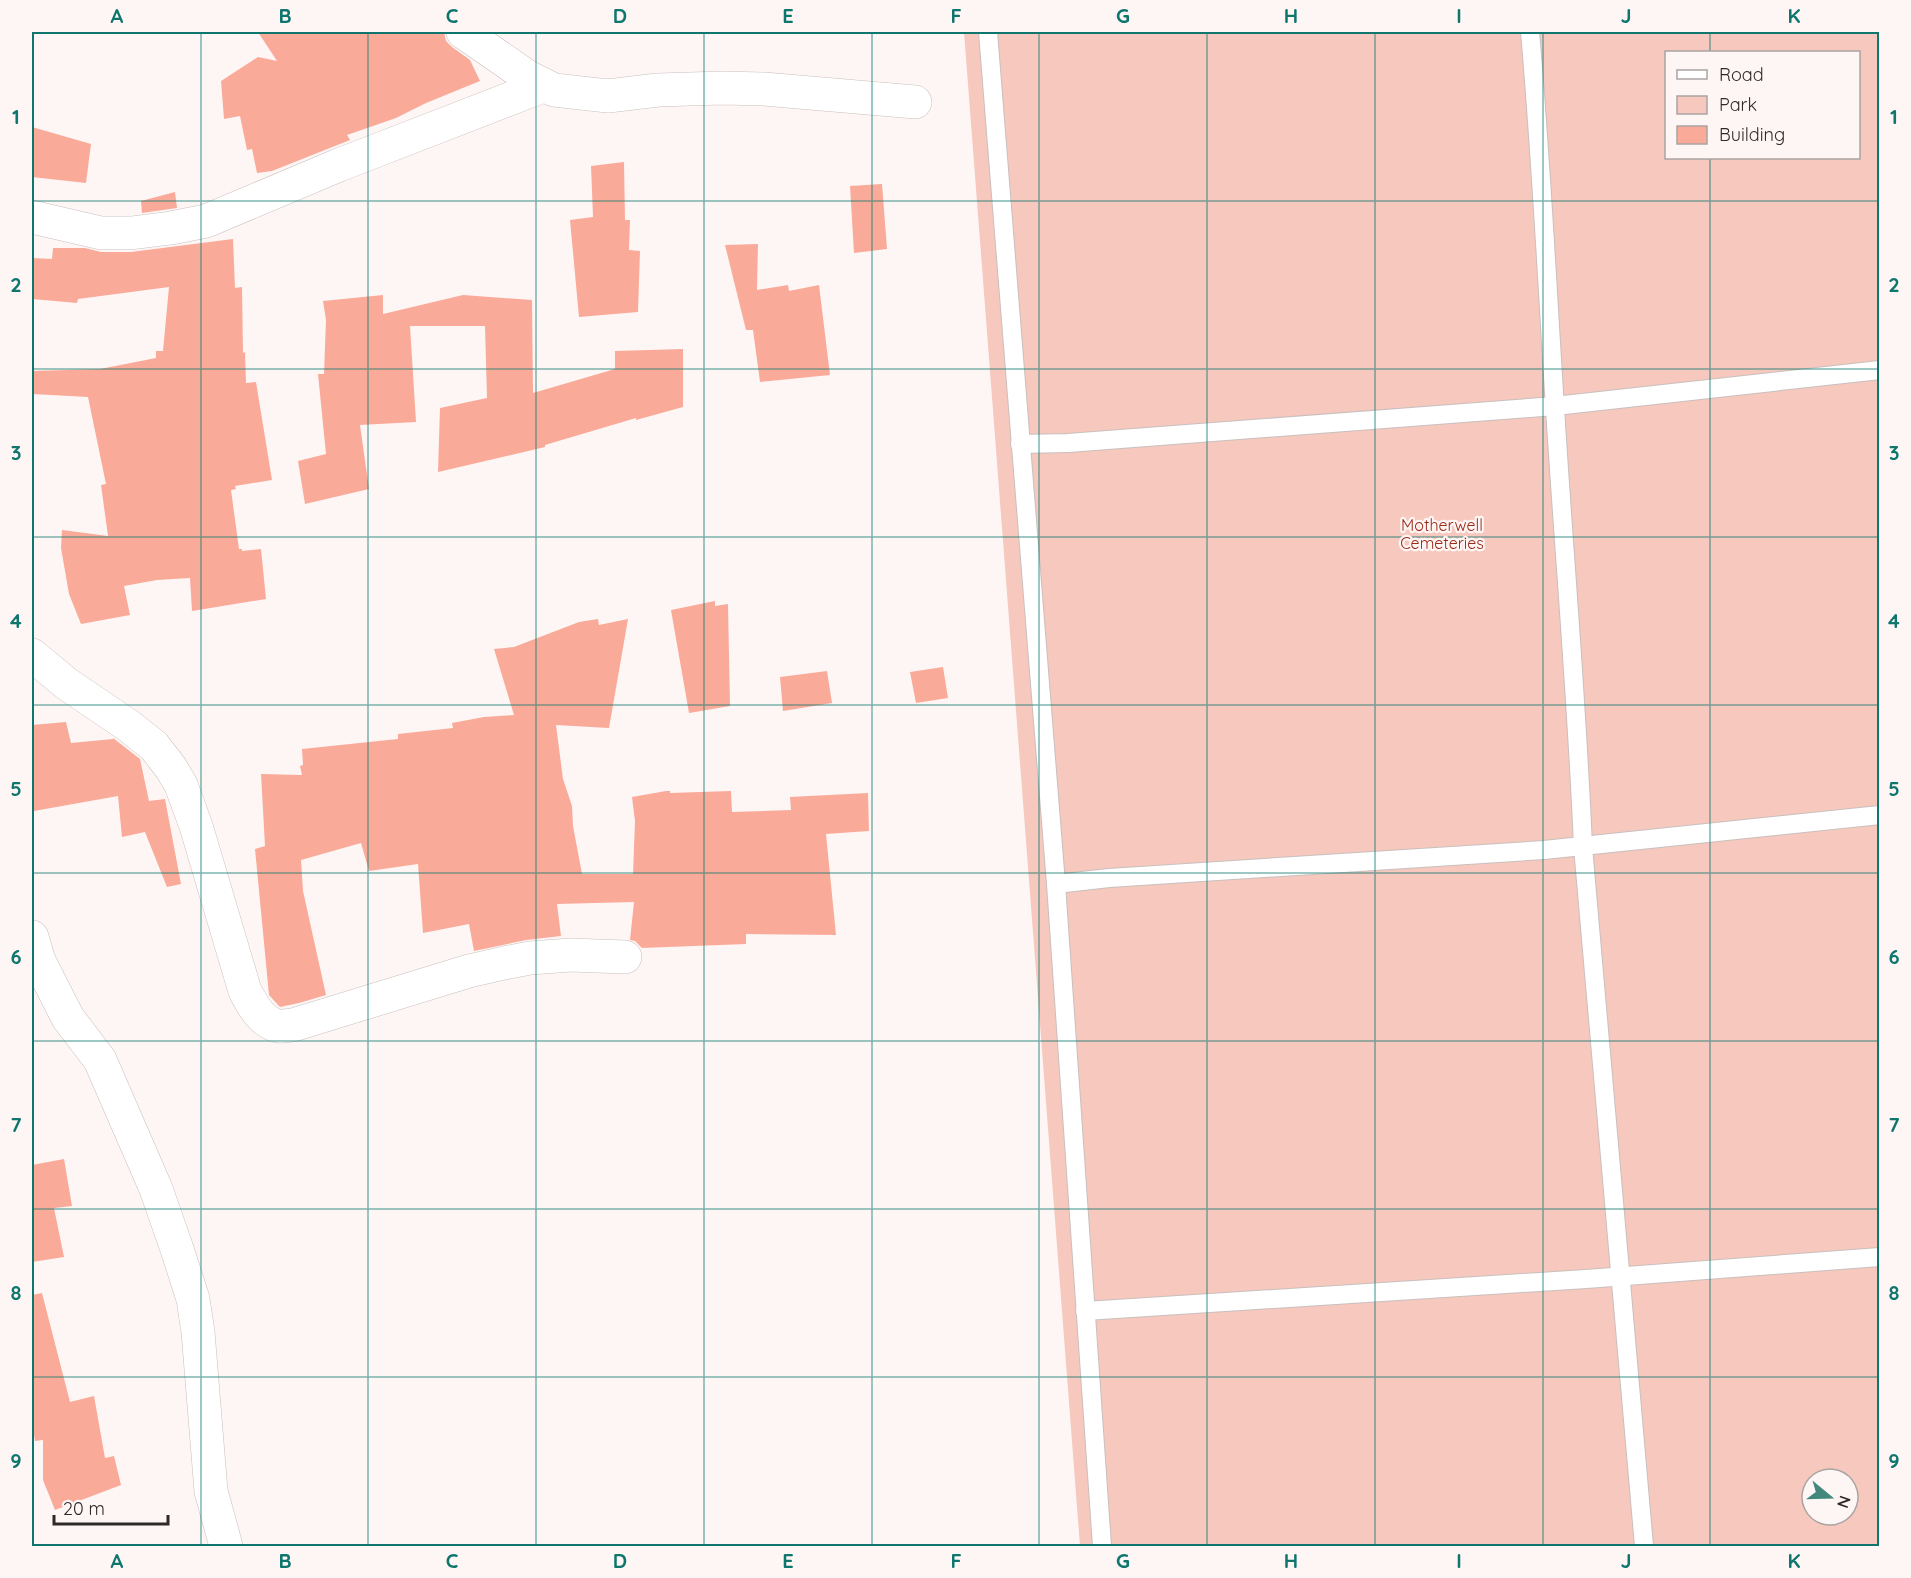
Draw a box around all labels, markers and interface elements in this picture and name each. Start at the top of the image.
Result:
text: A [111,3,124,28]
text: B [278,3,292,28]
text: C [446,3,459,28]
text: D [613,3,627,28]
text: E [782,3,794,28]
text: F [950,3,962,28]
text: G [1116,3,1130,28]
text: H [1284,3,1298,28]
text: I [1456,3,1462,28]
text: J [1620,3,1632,28]
text: K [1787,3,1801,28]
legend [1665,51,1860,159]
text: Road [1719,63,1764,86]
text: Park [1719,93,1757,116]
text: 1 [12,104,20,129]
text: 1 [1890,104,1898,129]
text: Building [1719,123,1785,146]
text: 2 [10,272,22,297]
text: 2 [1888,272,1900,297]
text: 3 [11,440,21,465]
text: 3 [1889,440,1899,465]
park label: Motherwell Cemeteries [1400,515,1484,553]
text: 4 [10,608,22,633]
text: 4 [1888,608,1900,633]
text: 5 [10,776,22,801]
text: 5 [1888,776,1900,801]
text: 6 [10,944,22,969]
text: 6 [1888,944,1900,969]
text: 7 [11,1112,22,1137]
text: 7 [1889,1112,1900,1137]
text: 8 [11,1280,22,1305]
text: 8 [1889,1280,1900,1305]
text: 9 [10,1448,22,1473]
text: 9 [1888,1448,1900,1473]
north arrow [1800,1467,1860,1527]
scale bar [54,1488,168,1526]
text: N [1833,1493,1856,1511]
text: 20 m [63,1497,105,1520]
text: A [111,1548,124,1573]
text: B [278,1548,292,1573]
text: C [446,1548,459,1573]
text: D [613,1548,627,1573]
text: E [782,1548,794,1573]
text: F [950,1548,962,1573]
text: G [1116,1548,1130,1573]
text: H [1284,1548,1298,1573]
text: I [1456,1548,1462,1573]
text: J [1620,1548,1632,1573]
text: K [1787,1548,1801,1573]

